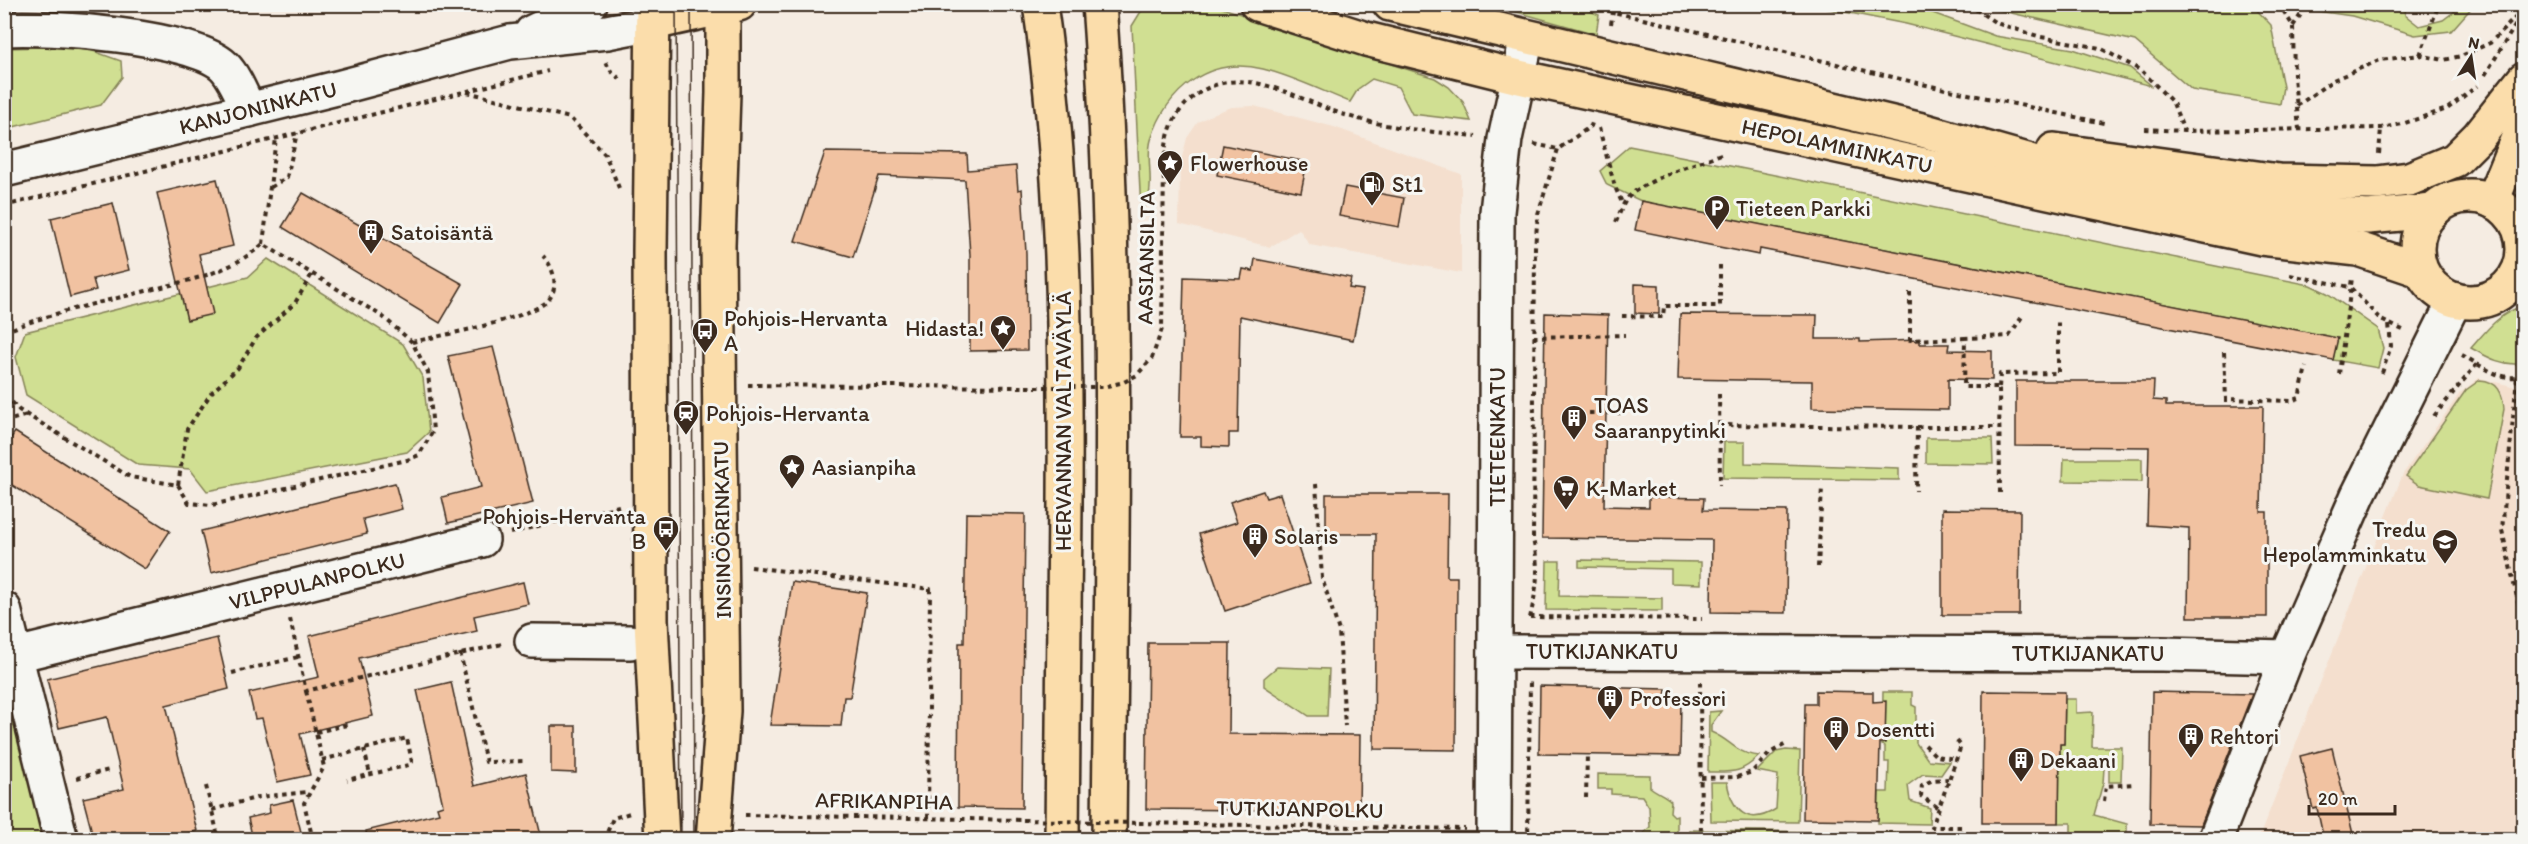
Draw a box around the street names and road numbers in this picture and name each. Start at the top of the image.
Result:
street label: KANJONINKATU [176,75,340,141]
street label: HEPOLAMMINKATU [1739,113,1935,179]
street label: AASIANSILTA [1131,191,1161,325]
street label: HERVANNAN VALTAVÄYLÄ [1050,291,1077,551]
street label: TIETEENKATU [1484,367,1511,507]
street label: INSINÖÖRINKATU [707,441,737,619]
street label: VILPPULANPOLKU [226,546,408,616]
street label: TUTKIJANKATU [1526,638,1678,665]
street label: TUTKIJANKATU [2012,640,2164,667]
street label: AFRIKANPIHA [815,786,953,816]
street label: TUTKIJANPOLKU [1216,794,1384,824]

